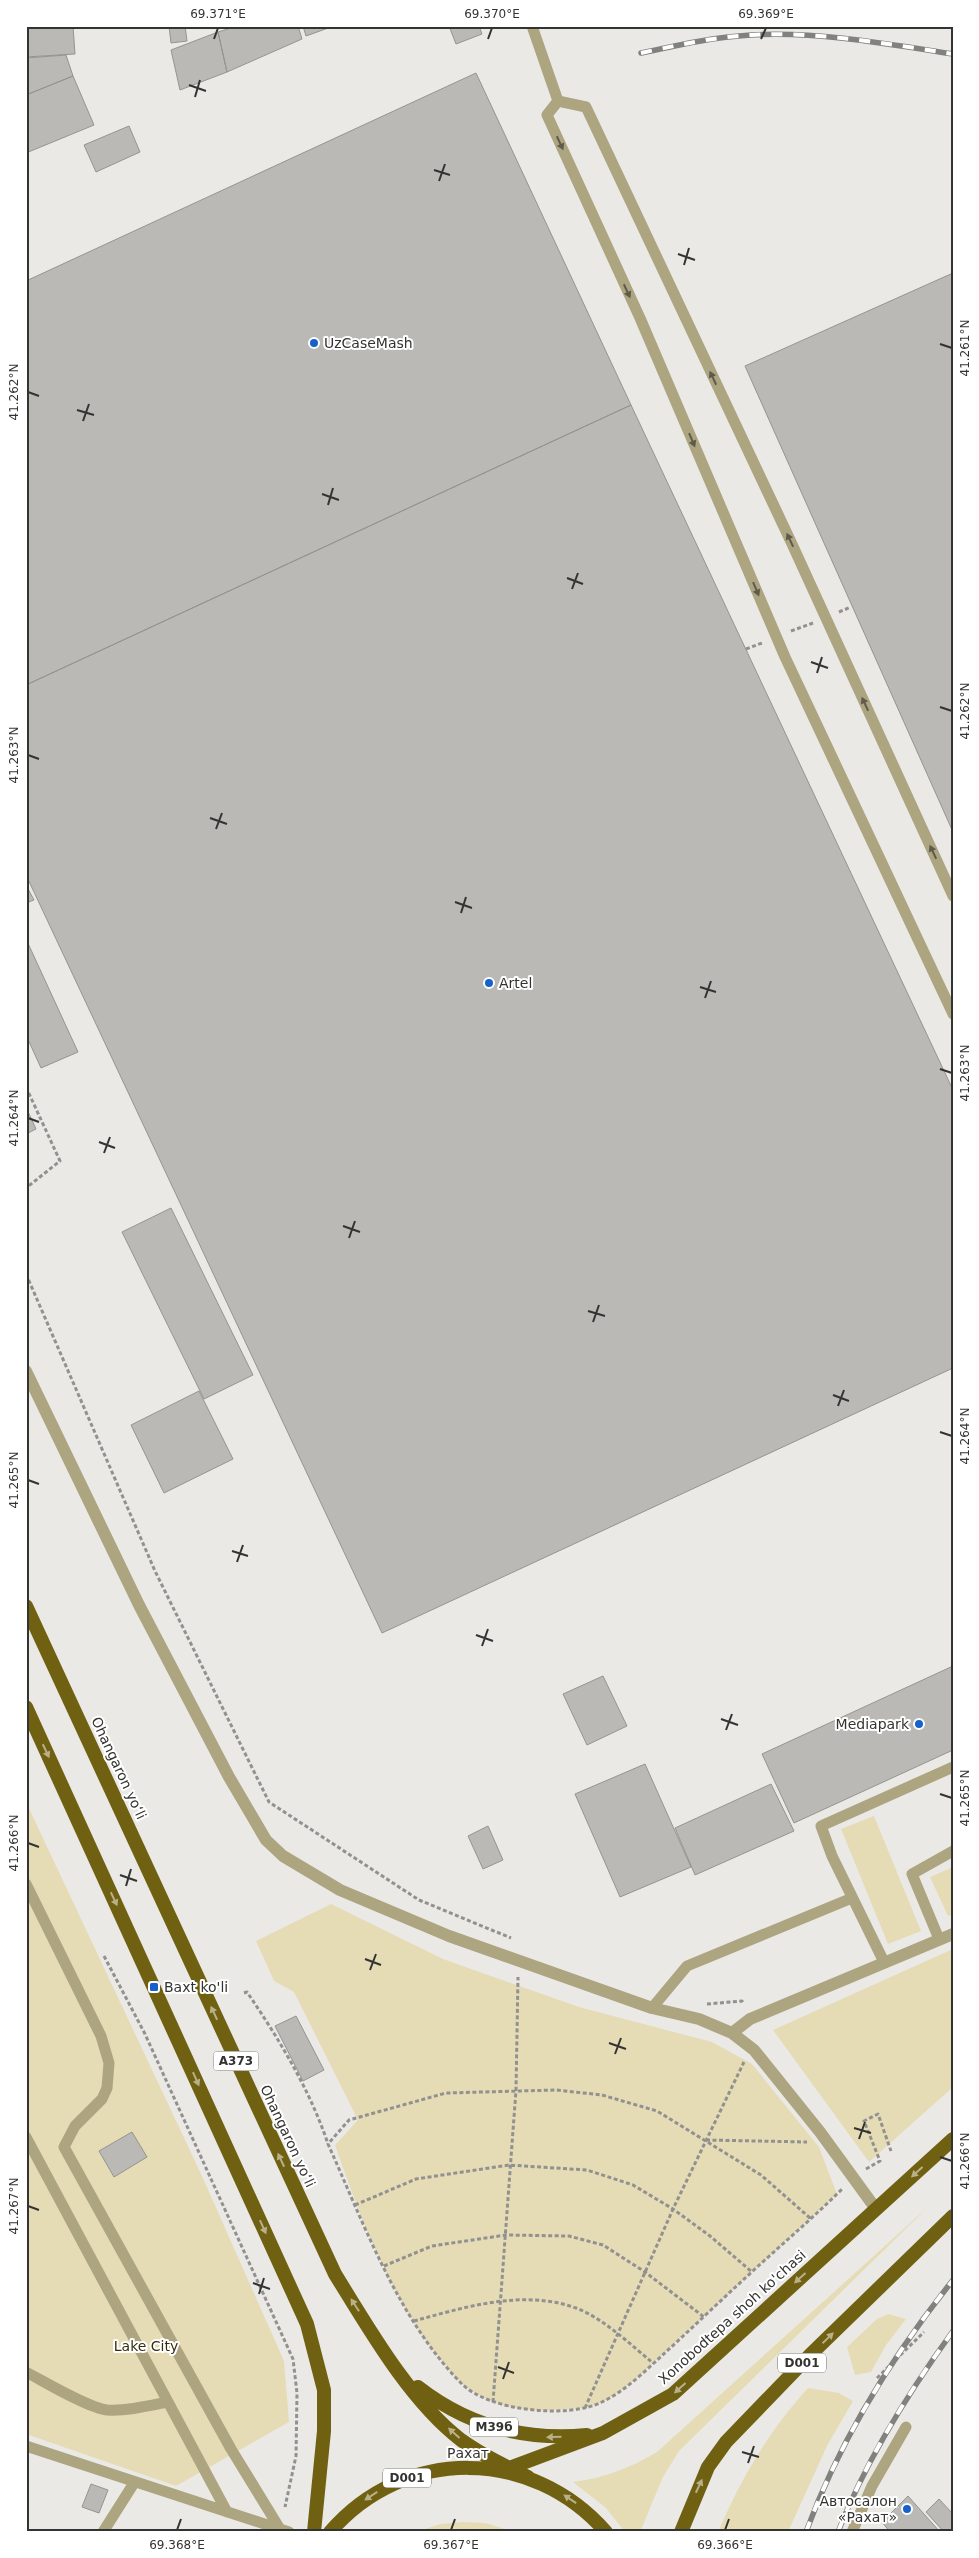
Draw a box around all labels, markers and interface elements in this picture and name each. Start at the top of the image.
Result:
text: 69.371°E [190,7,246,21]
text: 69.370°E [464,7,520,21]
text: 69.369°E [738,7,794,21]
one-way arrow [556,136,564,150]
one-way arrow [624,284,632,298]
text: 41.261°N [958,320,972,376]
place label: UzCaseMash [324,335,413,351]
marker: UzCaseMash [308,337,320,349]
text: 41.262°N [7,364,21,420]
one-way arrow [709,371,717,385]
one-way arrow [688,433,696,447]
one-way arrow [786,533,794,548]
one-way arrow [752,582,760,596]
text: 41.262°N [958,683,972,739]
one-way arrow [861,697,869,711]
text: 41.263°N [7,727,21,783]
one-way arrow [928,845,936,859]
place label: Artel [499,975,532,991]
marker: Artel [483,977,495,989]
text: 41.263°N [958,1045,972,1101]
text: 41.264°N [7,1090,21,1146]
text: 41.264°N [958,1408,972,1464]
text: 41.265°N [7,1452,21,1508]
street label: Ohangaron yoʻli [88,1714,150,1822]
place label: Mediapark [836,1716,910,1732]
marker: Mediapark [913,1718,925,1730]
one-way arrow [43,1744,51,1758]
text: 41.265°N [958,1770,972,1826]
text: 41.266°N [7,1815,21,1871]
one-way arrow [110,1892,118,1906]
place label: Baxt ko'li [164,1979,228,1995]
marker: Baxt ko'li [148,1981,160,1993]
one-way arrow [209,2006,217,2020]
road number: A373 [214,2052,258,2070]
one-way arrow [192,2072,200,2086]
street label: Ohangaron yoʻli [257,2082,319,2190]
text: 41.266°N [958,2133,972,2189]
one-way arrow [277,2153,285,2167]
one-way arrow [911,2166,923,2178]
text: 41.267°N [7,2178,21,2234]
one-way arrow [259,2220,267,2234]
street label: Xonobodtepa shoh ko'chasi [655,2247,809,2387]
one-way arrow [793,2273,806,2284]
one-way arrow [350,2298,360,2312]
one-way arrow [821,2332,833,2344]
park label: Lake City [114,2338,178,2354]
road number: D001 [778,2354,826,2372]
one-way arrow [674,2382,686,2394]
road number: M39б [470,2418,518,2436]
one-way arrow [449,2427,461,2439]
one-way arrow [546,2433,562,2441]
street label: Рахат [447,2445,489,2461]
road number: D001 [383,2468,431,2488]
one-way arrow [695,2479,704,2494]
one-way arrow [364,2492,378,2501]
place label: Автосалон «Рахат» [820,2493,897,2525]
one-way arrow [564,2495,577,2504]
marker: Автосалон «Рахат» [901,2503,913,2515]
text: 69.368°E [149,2538,205,2552]
text: 69.367°E [423,2538,479,2552]
text: 69.366°E [697,2538,753,2552]

